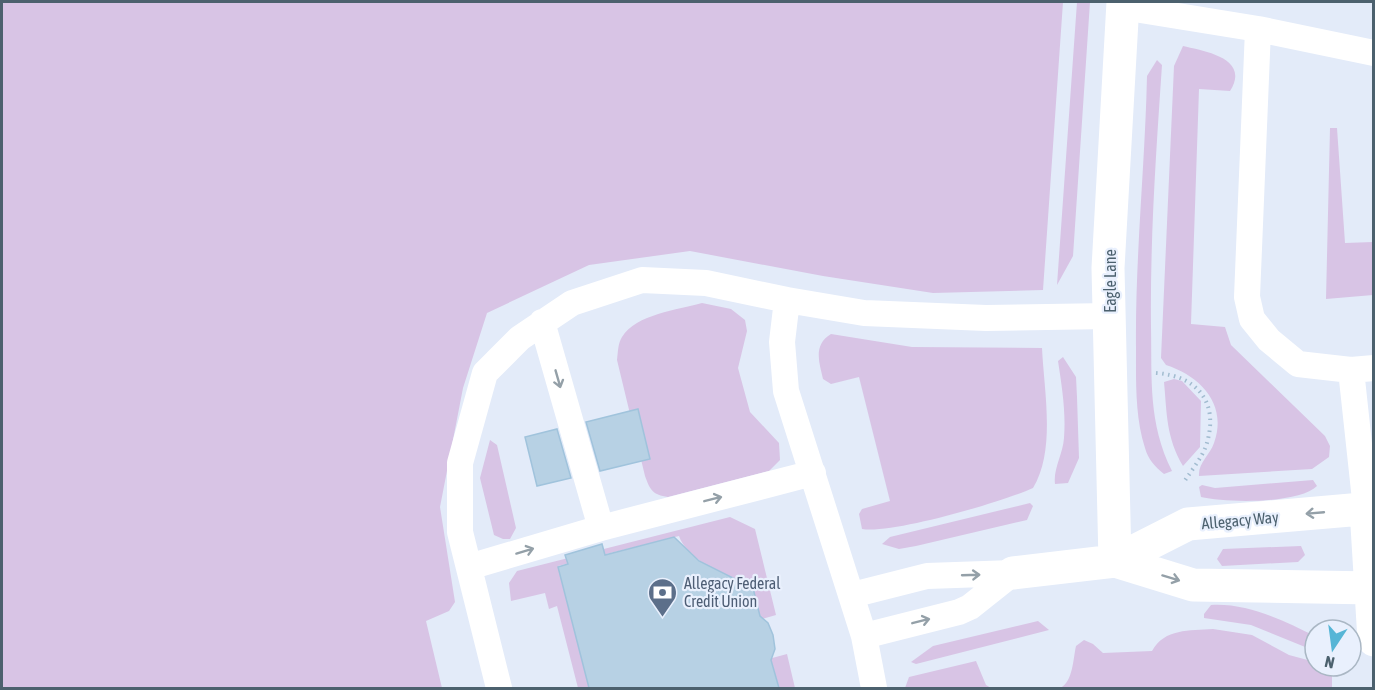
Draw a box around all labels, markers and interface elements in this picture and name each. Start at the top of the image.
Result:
street label: Eagle Lane [1101,249,1120,313]
one-way arrow [553,369,564,388]
one-way arrow [703,493,722,504]
street label: Allegacy Way [1201,508,1280,533]
one-way arrow [1306,508,1326,519]
one-way arrow [515,545,534,556]
one-way arrow [960,569,980,581]
place label: Allegacy Federal Credit Union [684,574,781,610]
one-way arrow [1161,574,1180,585]
bank icon: Allegacy Federal Credit Union [647,576,679,618]
one-way arrow [910,615,930,626]
north arrow [1303,618,1363,678]
text: N [1323,653,1336,672]

